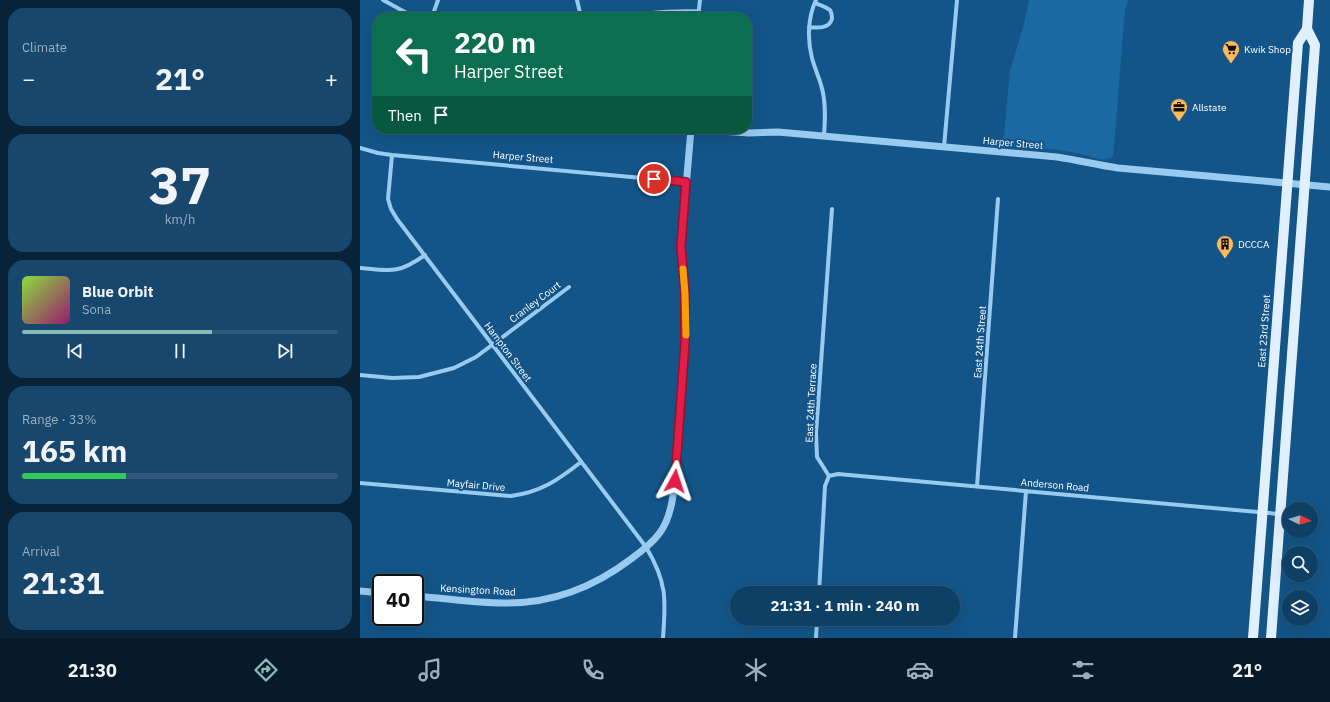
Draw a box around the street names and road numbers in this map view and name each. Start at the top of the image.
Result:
street label: Harper Street [982,134,1044,152]
street label: Harper Street [492,148,554,166]
street label: Cranley Court [507,278,564,326]
street label: East 23rd Street [1255,294,1273,368]
street label: East 24th Street [971,305,989,379]
street label: Hampton Street [481,320,535,385]
street label: East 24th Terrace [802,363,820,443]
street label: Mayfair Drive [446,476,506,494]
street label: Anderson Road [1020,476,1090,494]
street label: Kensington Road [440,582,516,598]

